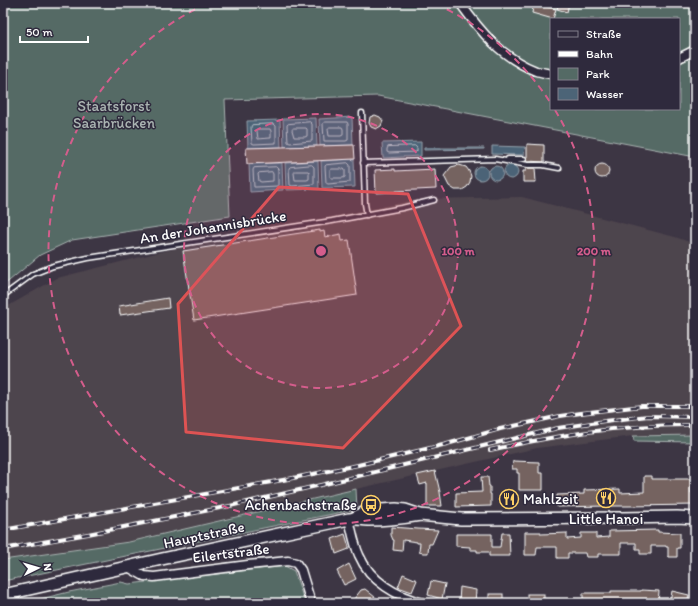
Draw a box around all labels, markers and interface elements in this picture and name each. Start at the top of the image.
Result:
scale bar [20,18,88,44]
legend [550,18,680,110]
text: 50 m [26,25,52,39]
text: Straße [586,27,621,41]
text: Bahn [586,47,613,61]
text: Park [586,67,610,81]
text: Wasser [586,87,623,101]
park label: Staatsforst Saarbrücken [73,97,155,132]
street label: An der Johannisbrücke [139,207,287,247]
centre of rings [314,244,328,258]
text: 100 m [441,244,475,258]
text: 200 m [577,244,612,258]
restaurant icon: Little Hanoi [595,487,617,509]
restaurant icon: Mahlzeit [498,488,520,510]
place label: Mahlzeit [523,490,579,508]
bus stop icon: Achenbachstraße [360,494,382,516]
place label: Achenbachstraße [245,496,357,514]
place label: Little Hanoi [569,510,643,528]
street label: Hauptstraße [162,518,246,552]
street label: Eilertstraße [192,539,270,567]
north arrow [18,548,58,588]
text: N [41,563,54,571]

